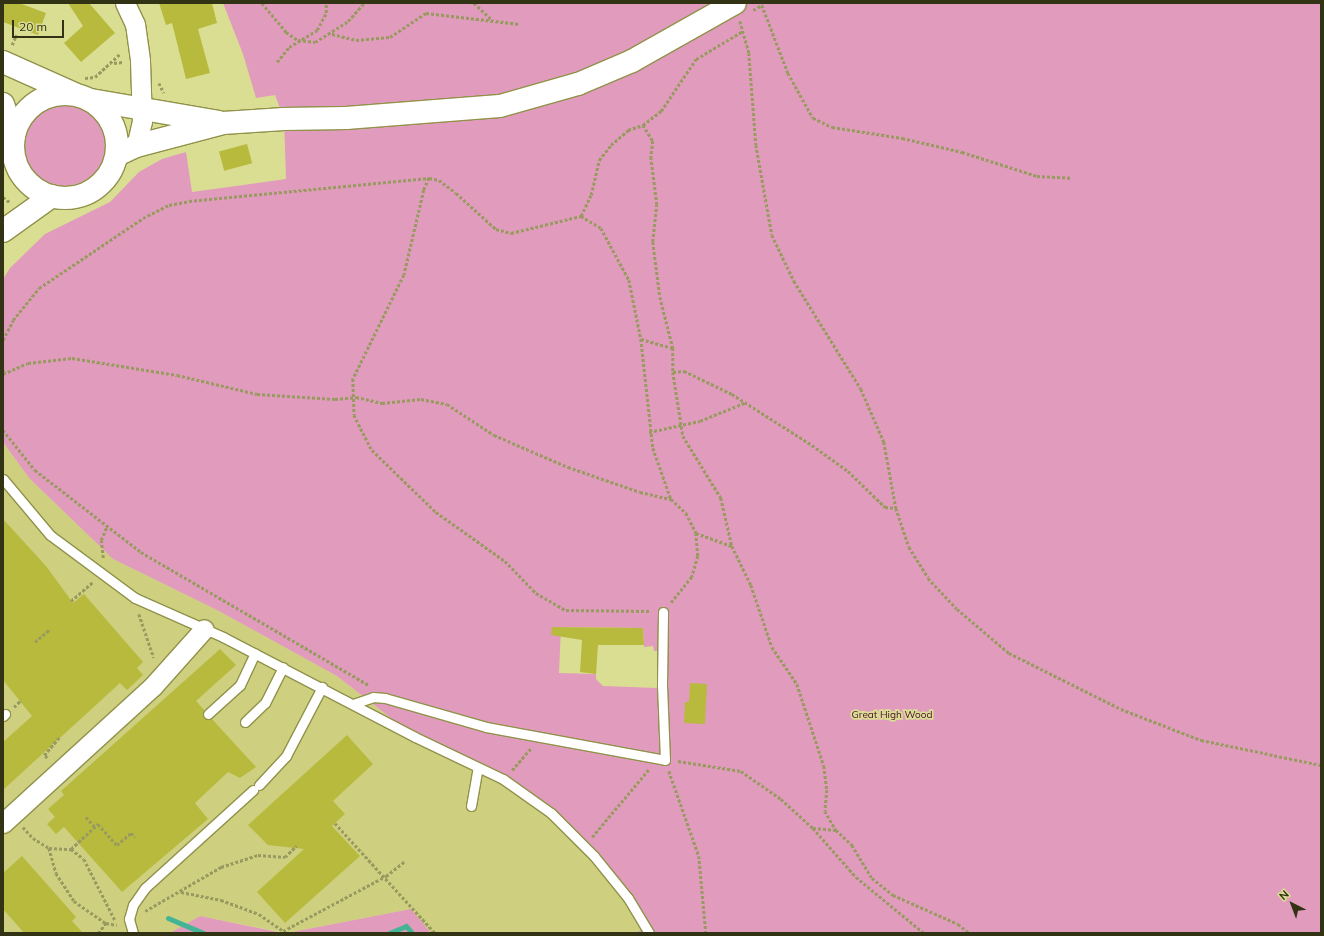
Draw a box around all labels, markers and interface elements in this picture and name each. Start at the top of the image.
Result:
scale bar [14,12,66,38]
text: 20 m [19,19,47,34]
park label: Great High Wood [852,709,932,721]
north arrow [1272,884,1312,924]
text: N [1276,887,1292,903]

